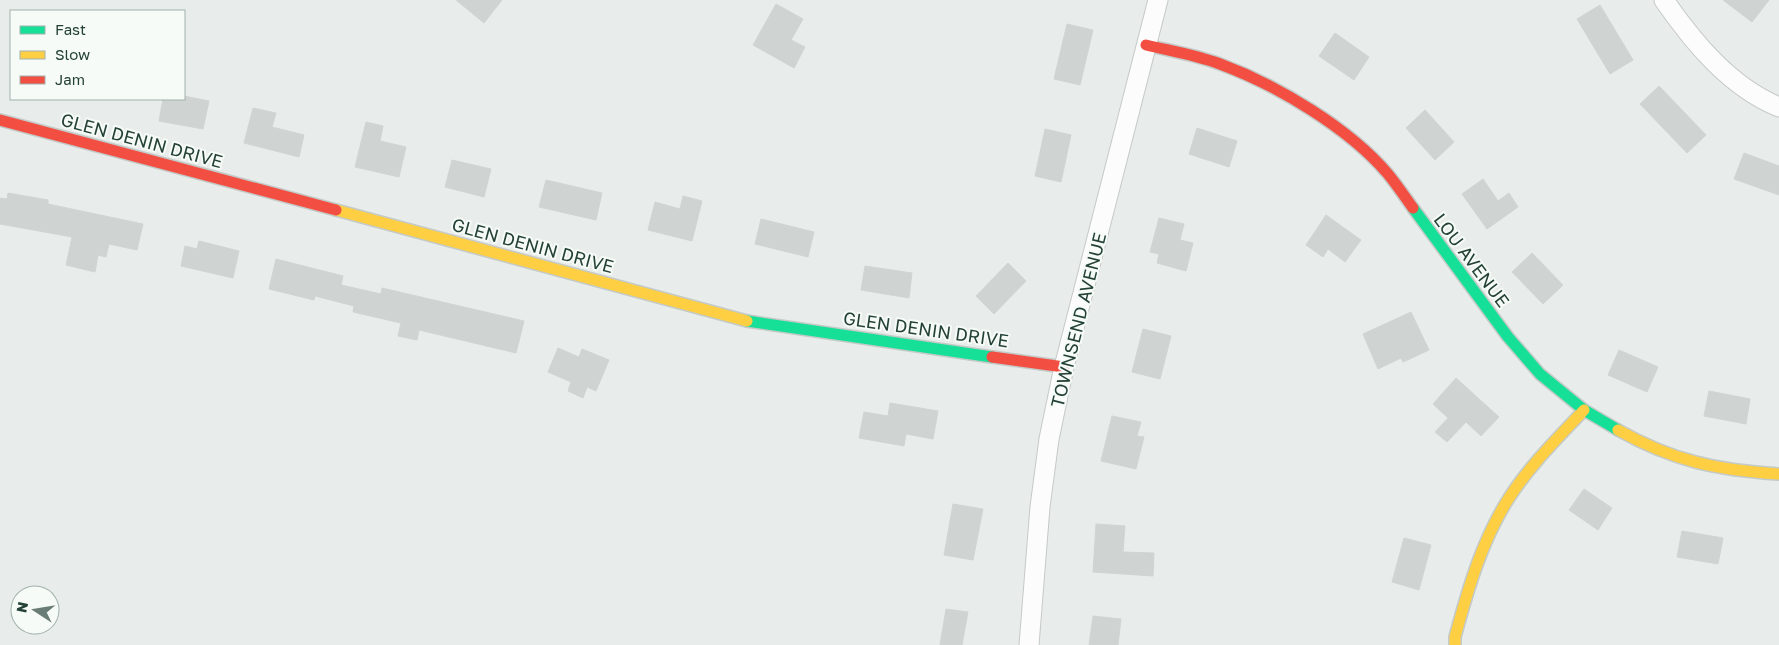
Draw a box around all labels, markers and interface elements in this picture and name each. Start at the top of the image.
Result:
legend [10,10,185,100]
text: Fast [55,20,86,38]
text: Slow [55,45,90,63]
text: Jam [55,70,85,88]
street label: GLEN DENIN DRIVE [59,108,225,172]
street label: LOU AVENUE [1430,209,1514,311]
street label: GLEN DENIN DRIVE [450,213,616,277]
street label: TOWNSEND AVENUE [1046,230,1110,410]
street label: GLEN DENIN DRIVE [842,307,1010,351]
north arrow [10,585,60,635]
text: N [12,600,31,614]

